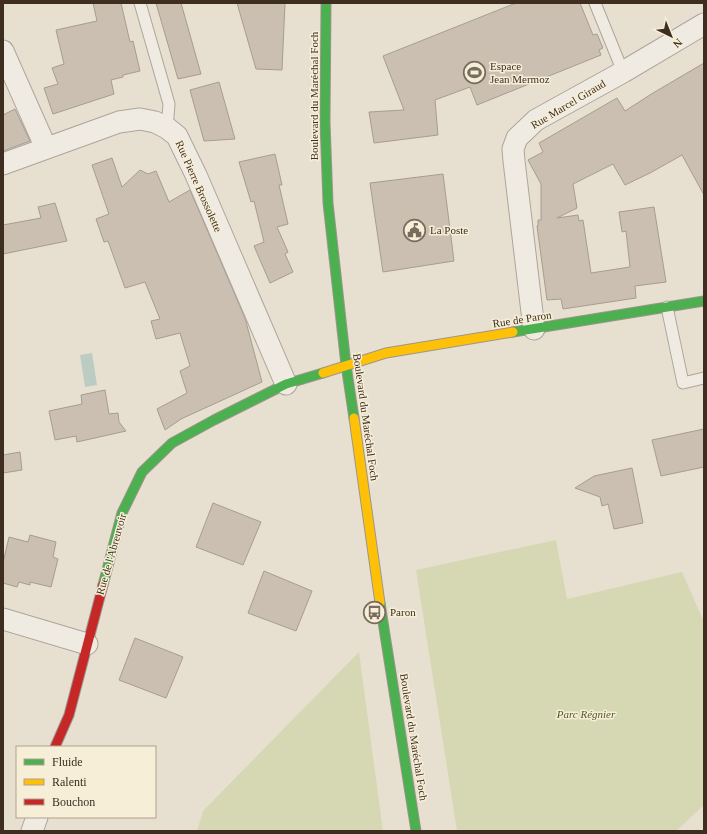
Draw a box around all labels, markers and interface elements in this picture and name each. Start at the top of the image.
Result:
north arrow [651,16,691,56]
street label: Boulevard du Maréchal Foch [308,31,320,160]
text: N [671,36,685,50]
sports icon: Espace Jean Mermoz [462,59,488,85]
place label: Espace Jean Mermoz [490,60,550,85]
street label: Rue Marcel Giraud [529,77,608,131]
street label: Rue Pierre Brossolette [173,138,225,234]
public building icon: La Poste [401,217,427,243]
place label: La Poste [430,224,468,236]
street label: Rue de Paron [492,308,553,330]
street label: Boulevard du Maréchal Foch [351,352,381,482]
street label: Rue de l'Abreuvoir [94,512,128,596]
bus stop icon: Paron [362,599,388,625]
place label: Paron [390,606,416,618]
street label: Boulevard du Maréchal Foch [398,673,430,802]
park label: Parc Régnier [556,708,616,720]
legend [16,746,156,818]
text: Fluide [52,755,83,769]
text: Ralenti [52,775,87,789]
text: Bouchon [52,795,95,809]

